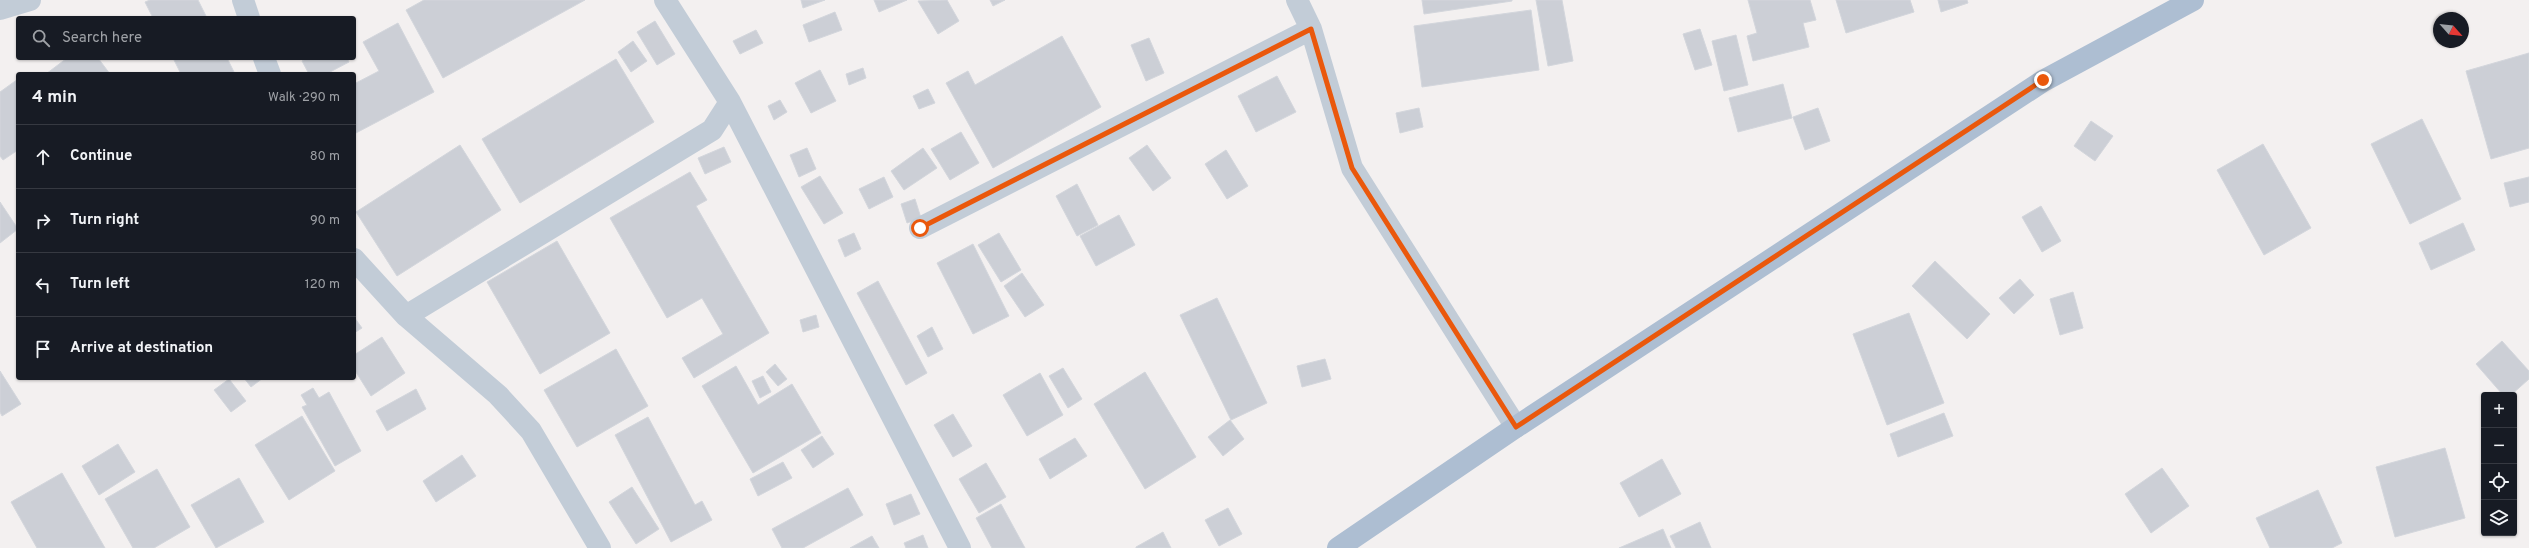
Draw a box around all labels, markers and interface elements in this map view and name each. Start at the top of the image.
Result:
north arrow [2433,12,2469,48]
search box [16,16,356,60]
icon: search [30,27,52,49]
text: Search here [62,29,142,48]
route end [2034,71,2052,89]
text: 4 min [32,87,77,109]
text: Walk · 290 m [268,90,340,106]
icon: ahead [32,146,54,168]
text: Continue [70,147,132,166]
text: 80 m [310,149,340,165]
icon: right [32,210,54,232]
text: Turn right [70,211,139,230]
text: 90 m [310,213,340,229]
route start [911,219,929,237]
icon: left [32,274,54,296]
text: Turn left [70,275,130,294]
text: 120 m [305,277,340,293]
icon: arrive [32,338,54,360]
text: Arrive at destination [70,339,213,358]
map controls [2481,392,2517,536]
button: + [2481,392,2517,428]
button: − [2481,428,2517,464]
button: locate [2481,464,2517,500]
button: layers [2481,500,2517,536]

